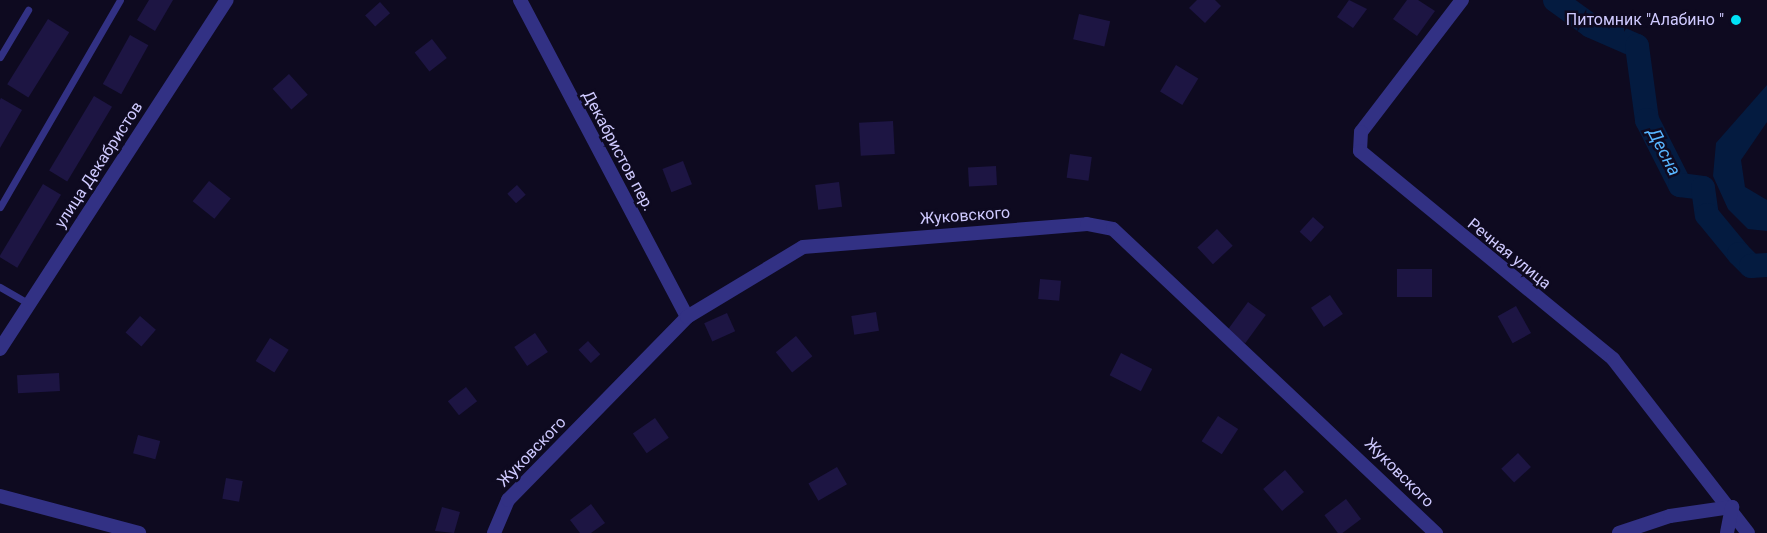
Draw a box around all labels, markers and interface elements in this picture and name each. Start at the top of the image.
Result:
place label: Питомник "Алабино " [1566,10,1724,30]
marker: Питомник "Алабино " [1729,13,1743,27]
street label: Декабристов пер. [578,87,658,215]
street label: улица Декабристов [51,98,147,232]
water label: Десна [1643,124,1685,180]
street label: Жуковского [919,203,1011,229]
street label: Речная улица [1463,215,1555,293]
street label: Жуковского [494,413,570,491]
street label: Жуковского [1360,434,1438,512]

